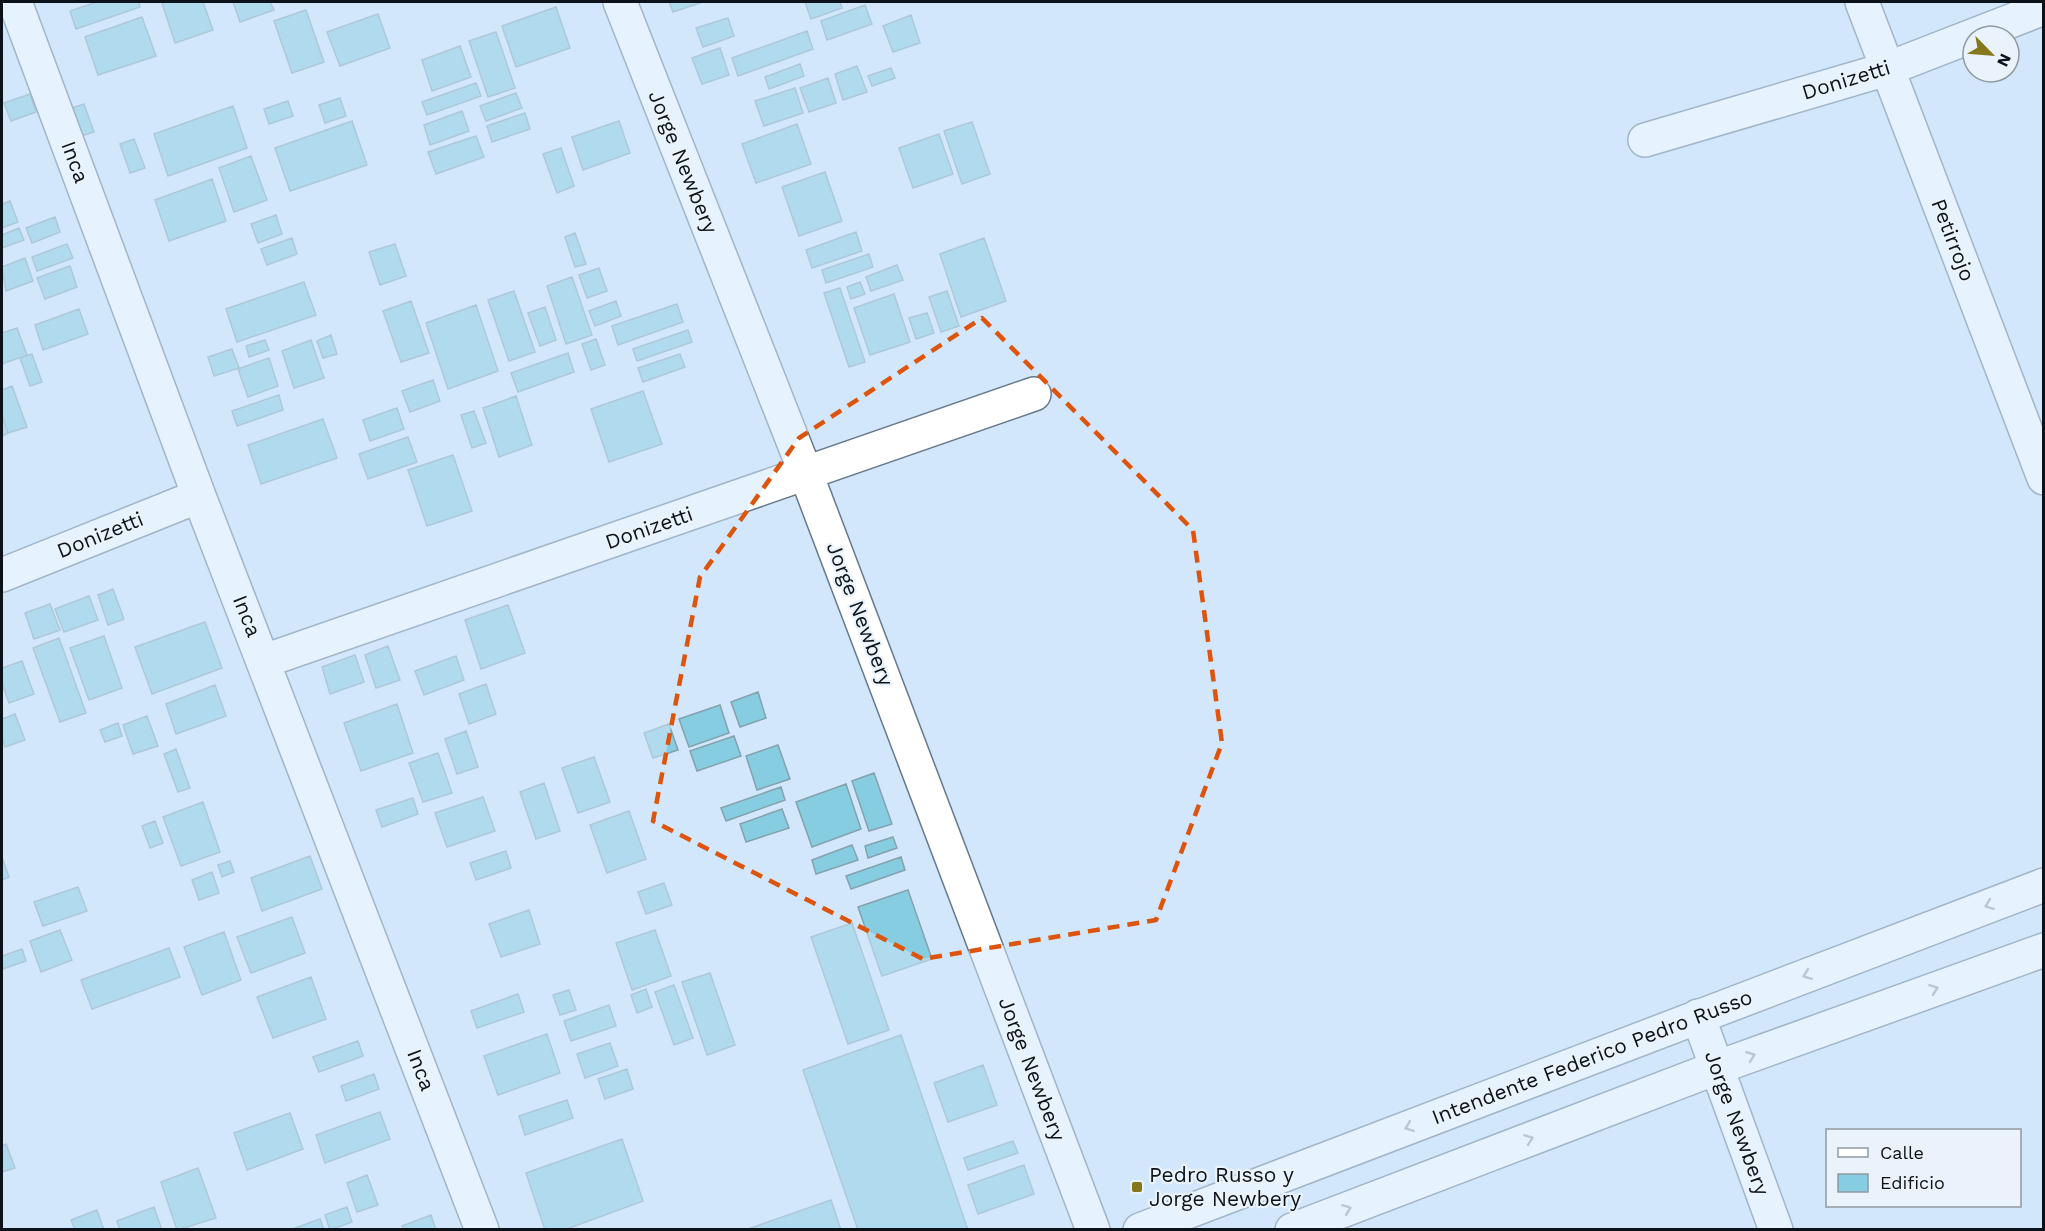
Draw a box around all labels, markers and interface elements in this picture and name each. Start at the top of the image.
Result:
north arrow [1961,24,2021,84]
text: N [1993,51,2015,70]
street label: Donizetti [1799,54,1893,105]
street label: Jorge Newbery [643,87,724,237]
street label: Inca [56,137,95,186]
street label: Petirrojo [1926,195,1981,285]
street label: Donizetti [602,501,696,554]
street label: Donizetti [53,506,147,563]
street label: Jorge Newbery [822,538,899,689]
street label: Inca [228,591,267,640]
one-way arrow [1984,898,1995,911]
one-way arrow [1802,968,1813,980]
street label: Intendente Federico Pedro Russo [1428,984,1756,1129]
one-way arrow [1928,984,1939,997]
street label: Jorge Newbery [994,993,1071,1144]
street label: Inca [402,1045,441,1094]
street label: Jorge Newbery [1700,1047,1775,1199]
one-way arrow [1745,1050,1756,1063]
one-way arrow [1404,1119,1414,1132]
legend [1826,1129,2021,1207]
one-way arrow [1523,1134,1534,1147]
text: Calle [1880,1142,1924,1163]
place label: Pedro Russo y Jorge Newbery [1149,1162,1301,1211]
text: Edificio [1880,1172,1945,1193]
marker: Pedro Russo y Jorge Newbery [1130,1180,1144,1194]
one-way arrow [1341,1203,1352,1216]

